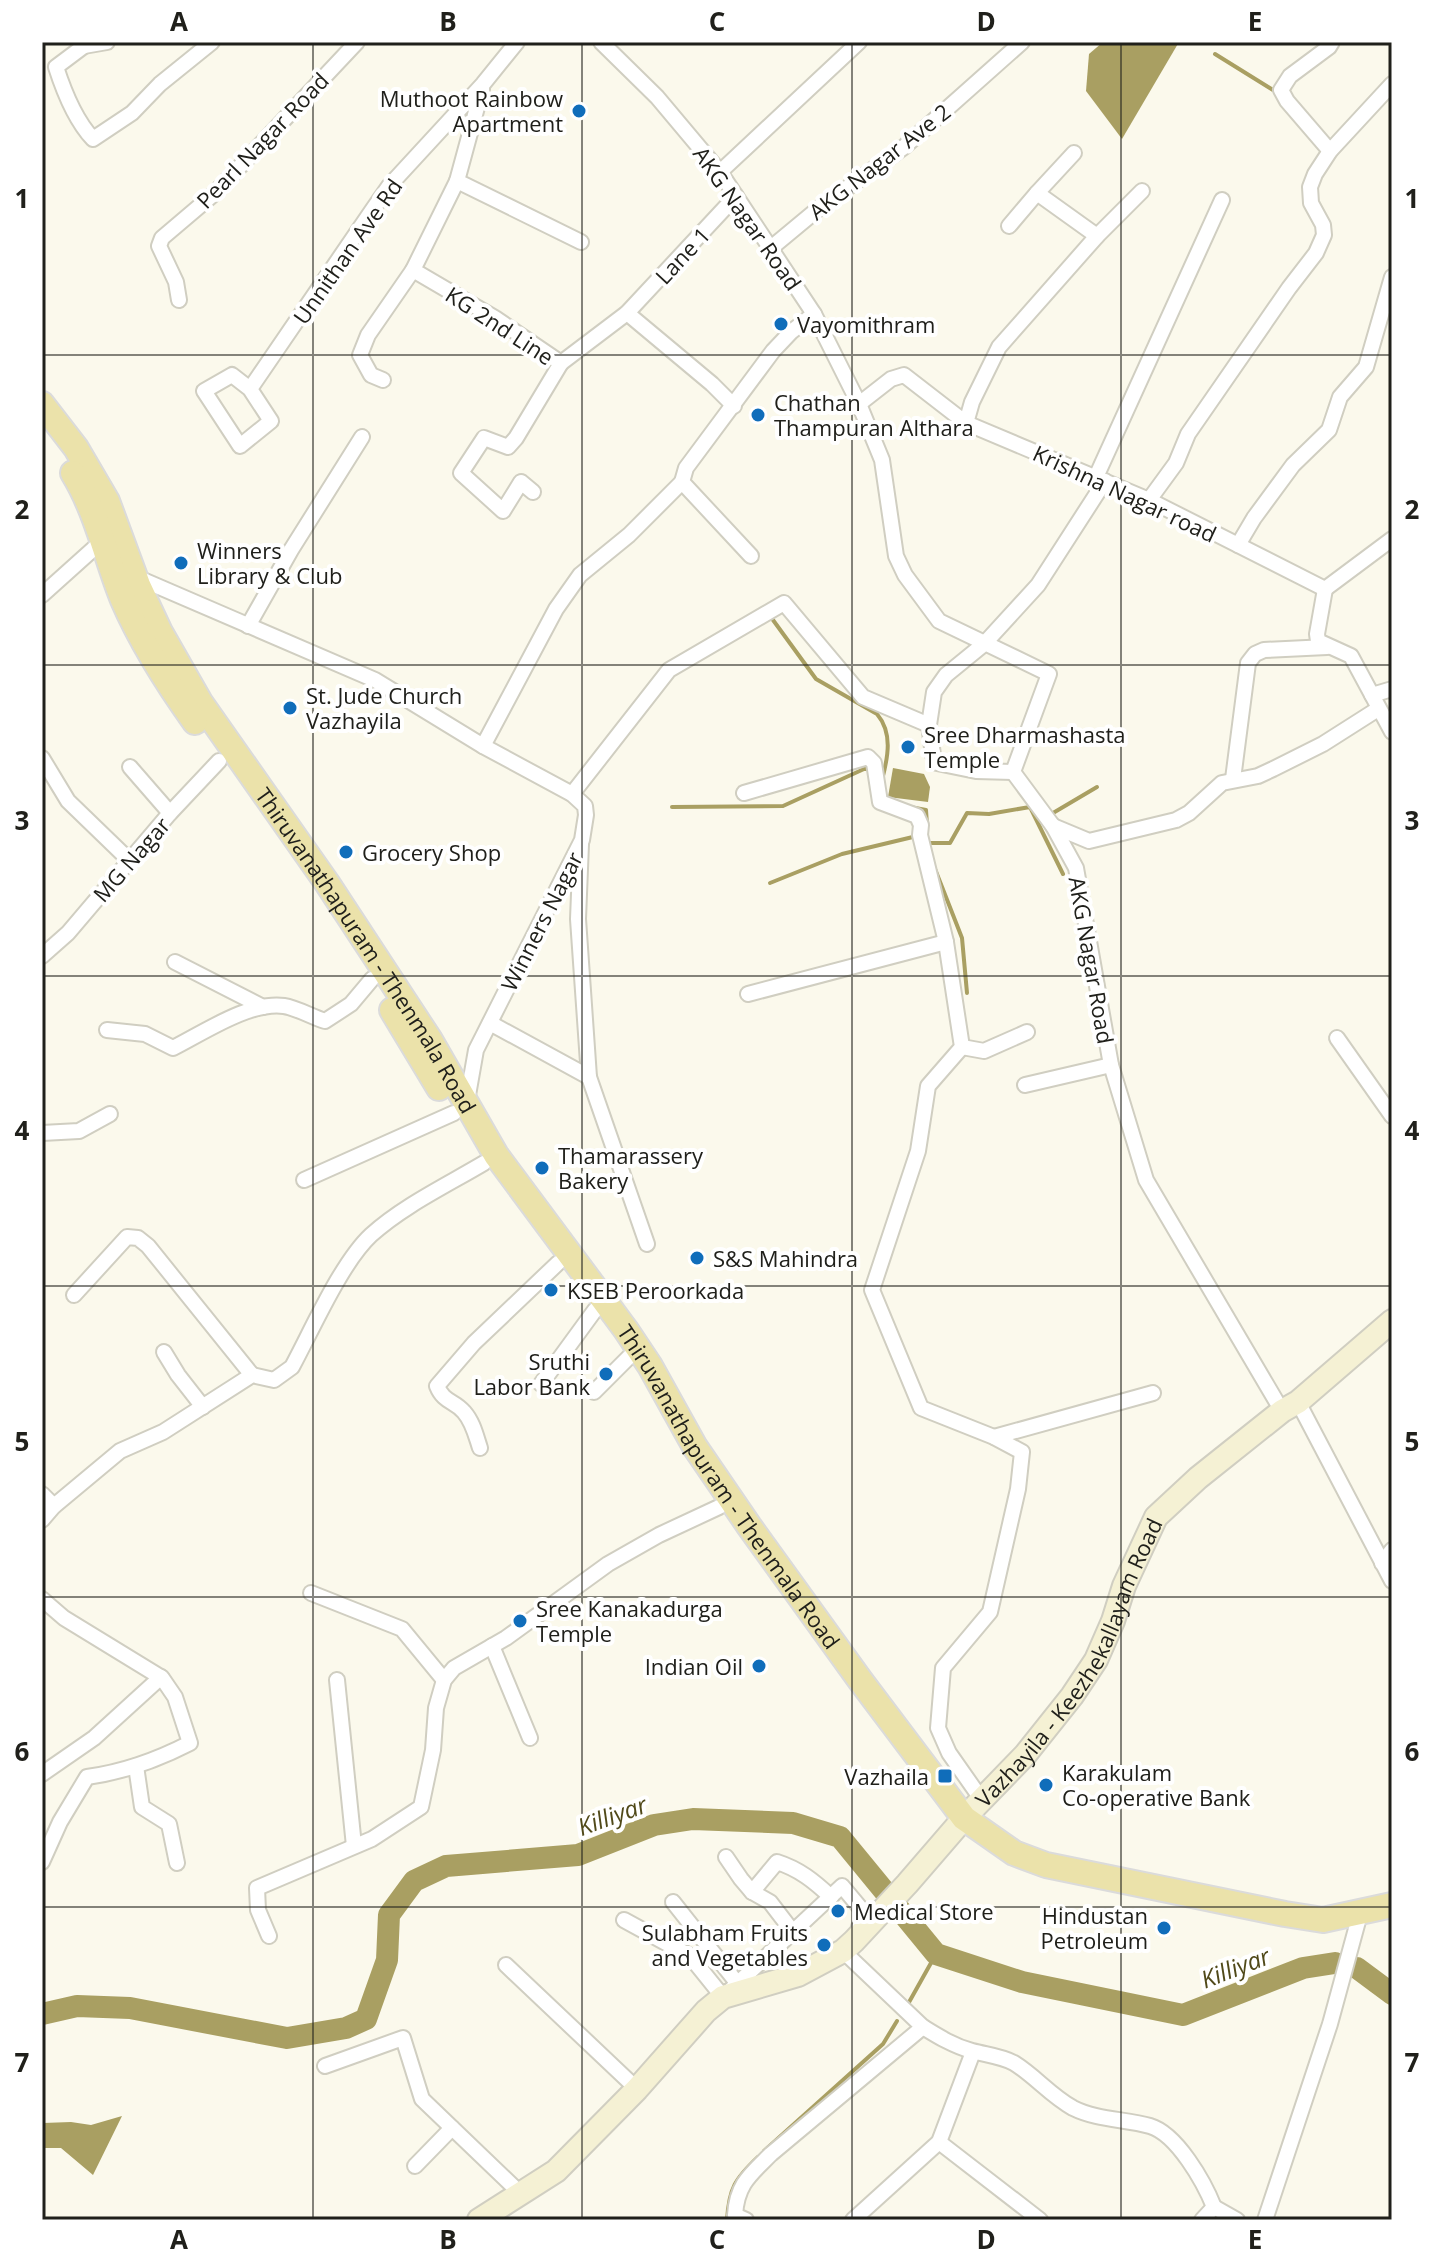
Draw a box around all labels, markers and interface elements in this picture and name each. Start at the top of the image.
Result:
text: A [170,3,188,39]
text: B [439,3,457,39]
text: C [709,3,725,39]
text: D [976,3,996,39]
text: E [1248,3,1262,39]
street label: Pearl Nagar Road [189,65,335,215]
place label: Muthoot Rainbow Apartment [380,83,563,138]
street label: AKG Nagar Ave 2 [802,96,956,226]
marker: Muthoot Rainbow Apartment [570,102,588,120]
street label: AKG Nagar Road [687,140,809,296]
street label: Unnithan Ave Rd [286,172,408,330]
text: 1 [15,180,29,216]
text: 1 [1405,180,1419,216]
street label: Lane 1 [648,220,716,290]
street label: KG 2nd Line [440,279,560,371]
place label: Vayomithram [797,309,935,339]
marker: Vayomithram [772,315,790,333]
place label: Chathan Thampuran Althara [774,387,974,442]
marker: Chathan Thampuran Althara [749,406,767,424]
street label: Krishna Nagar road [1028,437,1222,549]
text: 2 [15,491,30,527]
text: 2 [1405,491,1420,527]
place label: Winners Library & Club [197,535,343,590]
marker: Winners Library & Club [172,554,190,572]
place label: St. Jude Church Vazhayila [306,680,462,735]
marker: St. Jude Church Vazhayila [281,699,299,717]
place label: Sree Dharmashasta Temple [924,719,1126,774]
marker: Sree Dharmashasta Temple [899,738,917,756]
street label: Thiruvanathapuram - Thenmala Road [249,781,484,1118]
text: 3 [15,802,29,838]
text: 3 [1405,802,1419,838]
street label: MG Nagar [86,810,176,908]
place label: Grocery Shop [362,837,501,867]
marker: Grocery Shop [337,843,355,861]
street label: Winners Nagar [493,846,589,996]
street label: AKG Nagar Road [1063,874,1121,1046]
text: 4 [15,1112,30,1148]
text: 4 [1405,1112,1420,1148]
place label: Thamarassery Bakery [558,1140,704,1195]
marker: Thamarassery Bakery [533,1159,551,1177]
place label: S&S Mahindra [713,1243,858,1273]
marker: S&S Mahindra [688,1249,706,1267]
place label: KSEB Peroorkada [567,1275,744,1305]
marker: KSEB Peroorkada [542,1281,560,1299]
street label: Thiruvanathapuram - Thenmala Road [611,1318,847,1654]
place label: Sruthi Labor Bank [473,1346,590,1401]
marker: Sruthi Labor Bank [597,1365,615,1383]
text: 5 [15,1423,29,1459]
text: 5 [1405,1423,1419,1459]
street label: Vazhayila - Keezhekallayam Road [968,1513,1169,1813]
place label: Sree Kanakadurga Temple [536,1593,723,1648]
marker: Sree Kanakadurga Temple [511,1612,529,1630]
place label: Indian Oil [645,1651,743,1681]
marker: Indian Oil [750,1657,768,1675]
text: 6 [15,1733,30,1769]
text: 6 [1405,1733,1420,1769]
place label: Karakulam Co-operative Bank [1062,1757,1251,1812]
place label: Vazhaila [844,1761,929,1791]
marker: Vazhaila [936,1767,954,1785]
marker: Karakulam Co-operative Bank [1037,1776,1055,1794]
water label: Killiyar [573,1787,653,1843]
place label: Medical Store [854,1896,994,1926]
place label: Hindustan Petroleum [1041,1900,1148,1955]
marker: Medical Store [829,1902,847,1920]
place label: Sulabham Fruits and Vegetables [642,1917,808,1972]
marker: Hindustan Petroleum [1155,1919,1173,1937]
marker: Sulabham Fruits and Vegetables [815,1936,833,1954]
water label: Killiyar [1196,1938,1276,1995]
text: 7 [15,2044,30,2080]
text: 7 [1405,2044,1420,2080]
text: A [170,2221,188,2257]
text: B [439,2221,457,2257]
text: C [709,2221,725,2257]
text: D [976,2221,996,2257]
text: E [1248,2221,1262,2257]

